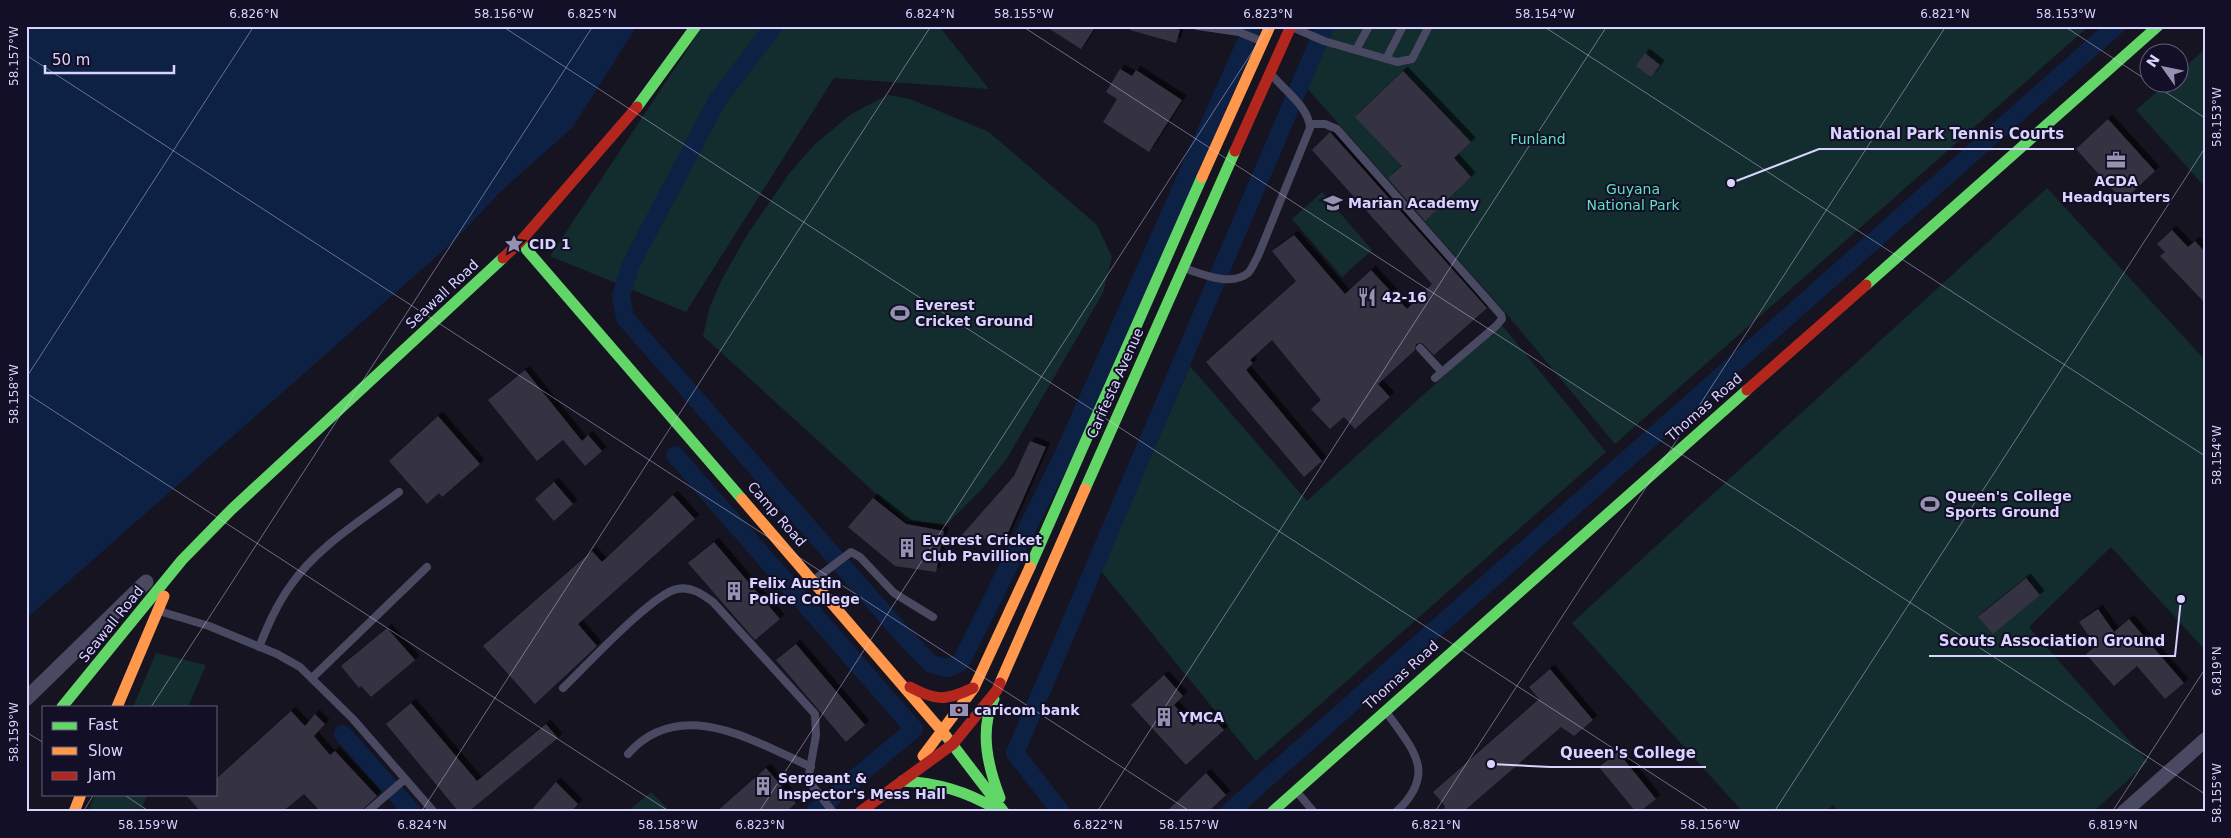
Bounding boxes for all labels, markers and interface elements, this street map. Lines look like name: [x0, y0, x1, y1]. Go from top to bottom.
text: 6.826°N: [229, 7, 279, 21]
text: 58.156°W: [474, 7, 534, 21]
text: 6.825°N: [567, 7, 617, 21]
text: 6.824°N: [905, 7, 955, 21]
text: 58.155°W: [994, 7, 1054, 21]
text: 6.823°N: [1243, 7, 1293, 21]
text: 58.154°W: [1515, 7, 1575, 21]
text: 6.821°N: [1920, 7, 1970, 21]
text: 58.153°W: [2036, 7, 2096, 21]
text: 58.157°W: [7, 26, 21, 86]
scale bar: [45, 42, 174, 74]
north arrow: [2138, 42, 2188, 92]
text: 50 m: [52, 51, 90, 69]
text: N: [2143, 52, 2163, 70]
text: 58.153°W: [2210, 87, 2224, 147]
callout: National Park Tennis Courts: [1819, 119, 2074, 149]
text: National Park Tennis Courts: [1830, 125, 2064, 143]
park label: Funland: [1510, 131, 1566, 147]
office icon: ACDA Headquarters: [2105, 149, 2127, 171]
place label: ACDA Headquarters: [2062, 173, 2170, 205]
park label: Guyana National Park: [1586, 181, 1680, 213]
school or university icon: Marian Academy: [1322, 192, 1344, 214]
place label: Marian Academy: [1348, 195, 1479, 211]
place icon: CID 1: [503, 233, 525, 255]
place label: CID 1: [529, 236, 571, 252]
street label: Seawall Road: [402, 256, 482, 332]
restaurant icon: 42-16: [1356, 286, 1378, 308]
place label: 42-16: [1382, 289, 1427, 305]
place label: Everest Cricket Ground: [915, 297, 1033, 329]
sports icon: Everest Cricket Ground: [889, 302, 911, 324]
street label: Carifesta Avenue: [1083, 325, 1147, 441]
text: 58.158°W: [7, 364, 21, 424]
street label: Thomas Road: [1662, 370, 1745, 445]
text: 58.154°W: [2210, 425, 2224, 485]
street label: Camp Road: [745, 478, 809, 550]
place label: Queen's College Sports Ground: [1945, 488, 2072, 520]
sports icon: Queen's College Sports Ground: [1919, 493, 1941, 515]
place label: Everest Cricket Club Pavillion: [922, 532, 1042, 564]
building icon: Everest Cricket Club Pavillion: [896, 537, 918, 559]
place label: Felix Austin Police College: [749, 575, 860, 607]
building icon: Felix Austin Police College: [723, 580, 745, 602]
street label: Seawall Road: [75, 583, 147, 665]
callout: Scouts Association Ground: [1929, 626, 2175, 656]
text: Scouts Association Ground: [1939, 632, 2165, 650]
street label: Thomas Road: [1360, 637, 1442, 713]
text: 6.819°N: [2210, 646, 2224, 696]
bank icon: caricom bank: [948, 699, 970, 721]
text: 58.159°W: [7, 702, 21, 762]
place label: caricom bank: [974, 702, 1080, 718]
legend: [42, 706, 218, 796]
building icon: YMCA: [1153, 706, 1175, 728]
place label: YMCA: [1178, 709, 1224, 725]
text: Fast: [88, 716, 118, 734]
callout: Queen's College: [1550, 737, 1706, 767]
text: Slow: [88, 742, 123, 760]
text: Queen's College: [1560, 744, 1696, 762]
text: 58.155°W: [2210, 763, 2224, 823]
text: Jam: [87, 766, 116, 784]
place label: Sergeant & Inspector's Mess Hall: [778, 770, 946, 802]
building icon: Sergeant & Inspector's Mess Hall: [752, 775, 774, 797]
text: 58.159°W: [118, 818, 178, 832]
text: 6.824°N: [397, 818, 447, 832]
text: 58.158°W: [638, 818, 698, 832]
text: 6.823°N: [735, 818, 785, 832]
text: 6.822°N: [1073, 818, 1123, 832]
text: 58.157°W: [1159, 818, 1219, 832]
text: 6.821°N: [1411, 818, 1461, 832]
text: 58.156°W: [1680, 818, 1740, 832]
text: 6.819°N: [2088, 818, 2138, 832]

